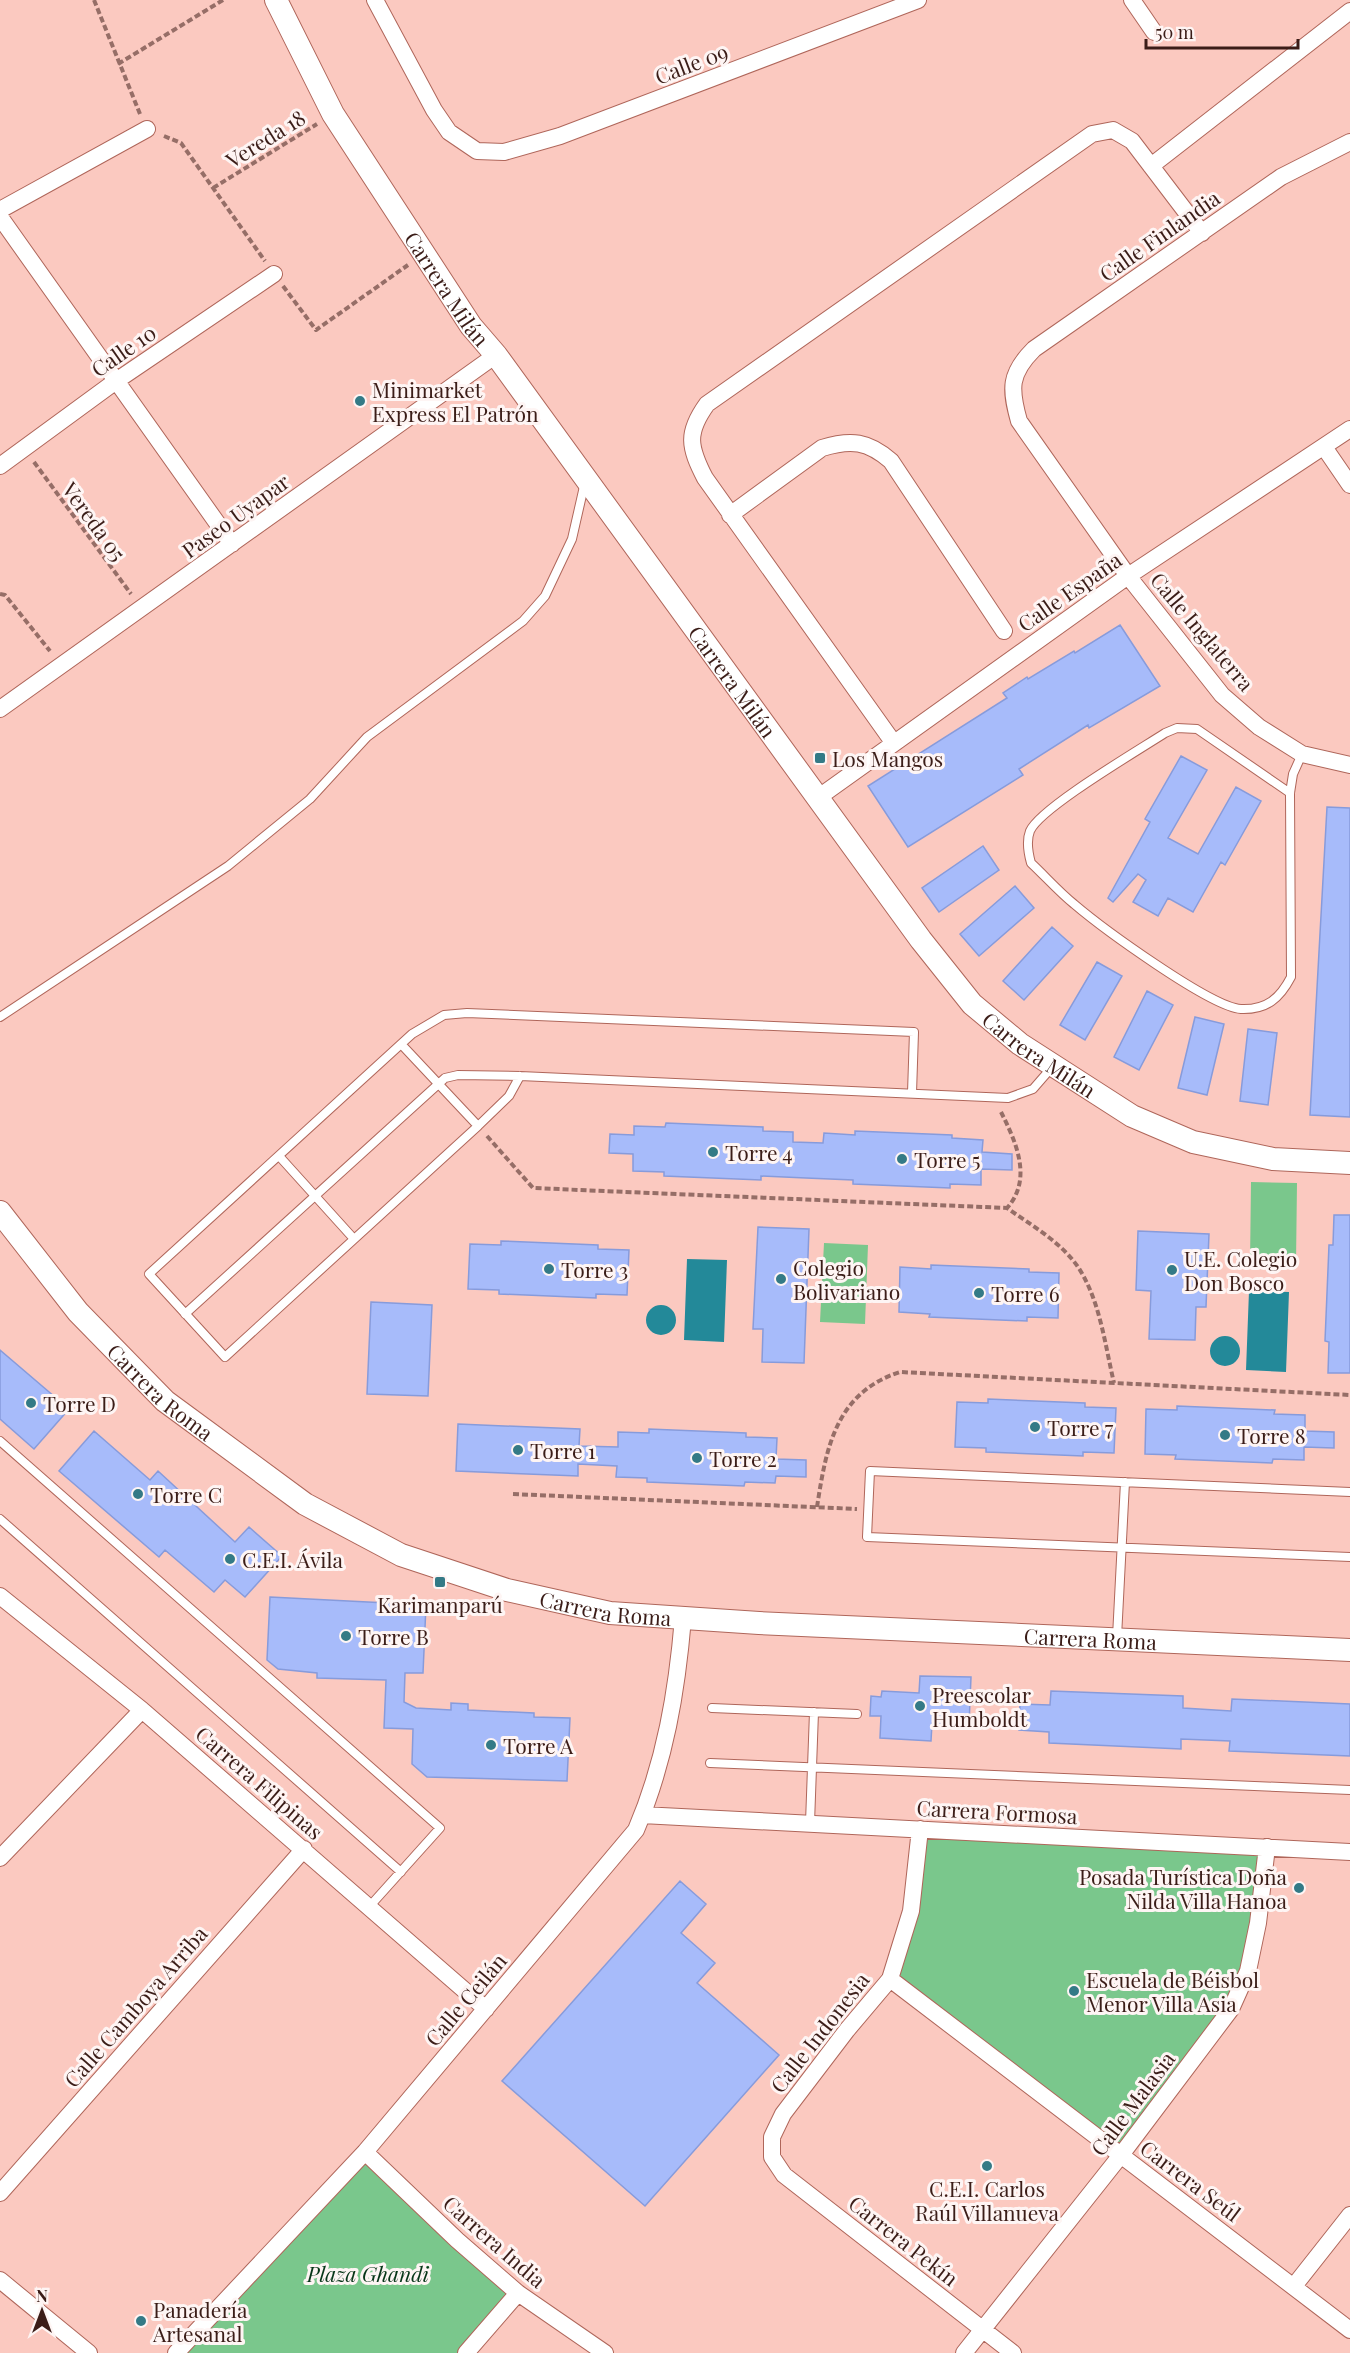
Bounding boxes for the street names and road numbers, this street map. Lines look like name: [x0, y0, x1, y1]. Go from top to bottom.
street label: Calle 09: [651, 36, 731, 90]
street label: Vereda 18: [219, 103, 310, 174]
street label: Calle Finlandia: [1093, 183, 1225, 287]
street label: Carrera Milán: [399, 226, 496, 352]
street label: Calle 10: [85, 318, 161, 382]
street label: Paseo Uyapar: [176, 466, 295, 563]
street label: Vereda 05: [56, 475, 133, 566]
street label: Calle España: [1012, 545, 1127, 637]
street label: Calle Inglaterra: [1145, 566, 1261, 697]
street label: Carrera Milán: [683, 620, 783, 743]
street label: Carrera Milán: [977, 1005, 1102, 1104]
street label: Carrera Roma: [102, 1337, 220, 1446]
street label: Carrera Roma: [537, 1584, 673, 1631]
street label: Carrera Roma: [1023, 1621, 1158, 1655]
street label: Carrera Filipinas: [191, 1719, 329, 1845]
street label: Carrera Formosa: [916, 1793, 1079, 1829]
street label: Calle Camboya Arriba: [57, 1919, 213, 2092]
street label: Calle Ceilán: [418, 1946, 512, 2051]
street label: Calle Indonesia: [763, 1966, 875, 2098]
street label: Calle Malasia: [1084, 2045, 1181, 2161]
street label: Carrera Seúl: [1135, 2133, 1247, 2227]
street label: Carrera Pekín: [844, 2188, 965, 2292]
street label: Carrera India: [438, 2189, 553, 2294]

